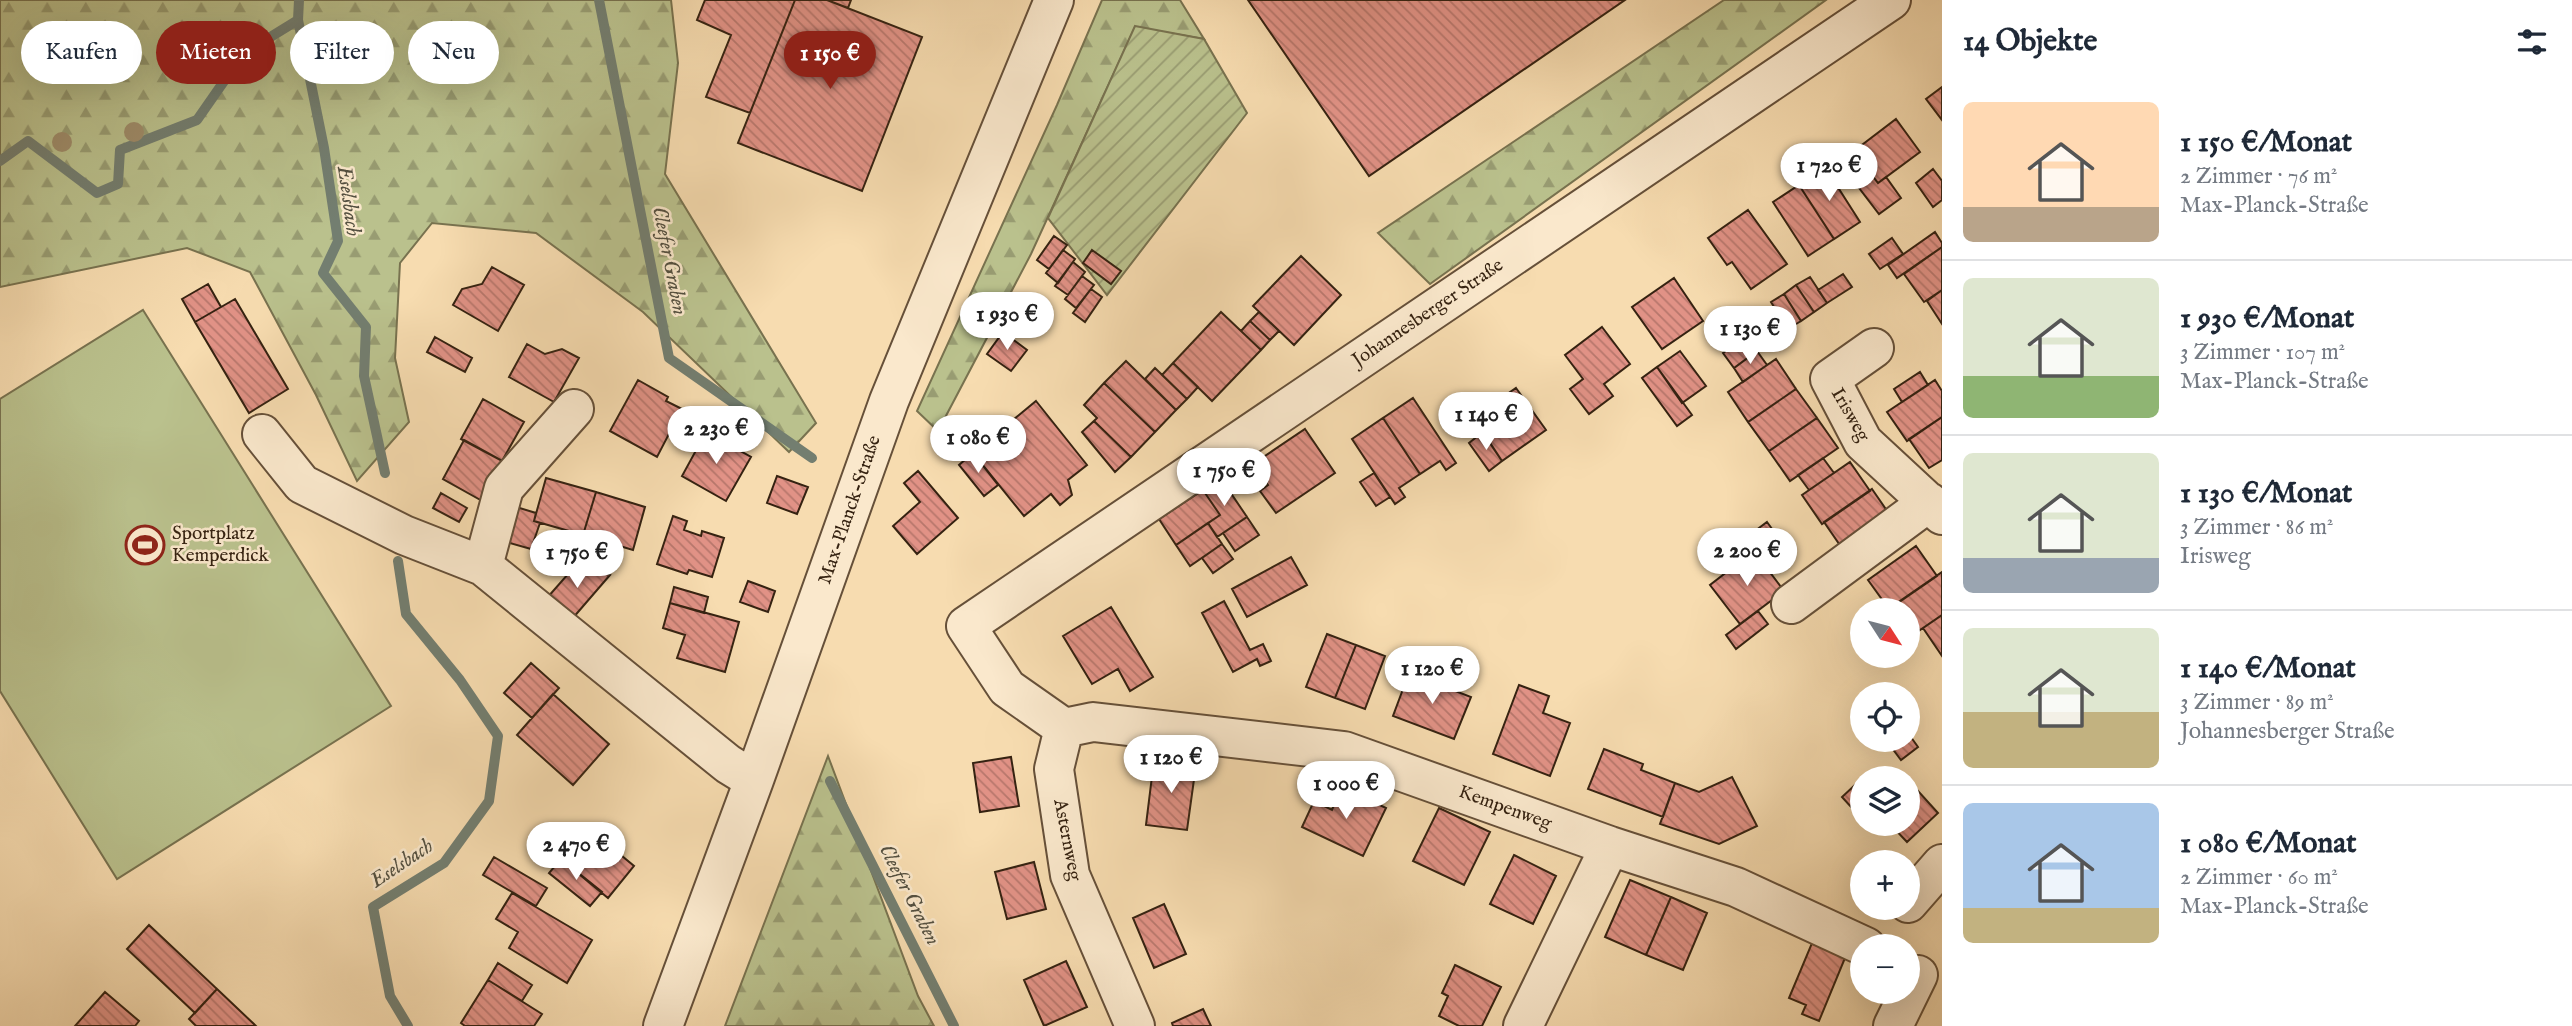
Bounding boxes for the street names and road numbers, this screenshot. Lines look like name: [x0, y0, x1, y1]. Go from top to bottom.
street label: Johannesberger Straße: [1346, 253, 1508, 374]
street label: Irisweg: [1825, 384, 1875, 447]
street label: Max-Planck-Straße: [813, 432, 887, 588]
street label: Kempenweg: [1455, 780, 1556, 836]
street label: Asternweg: [1047, 796, 1087, 884]

